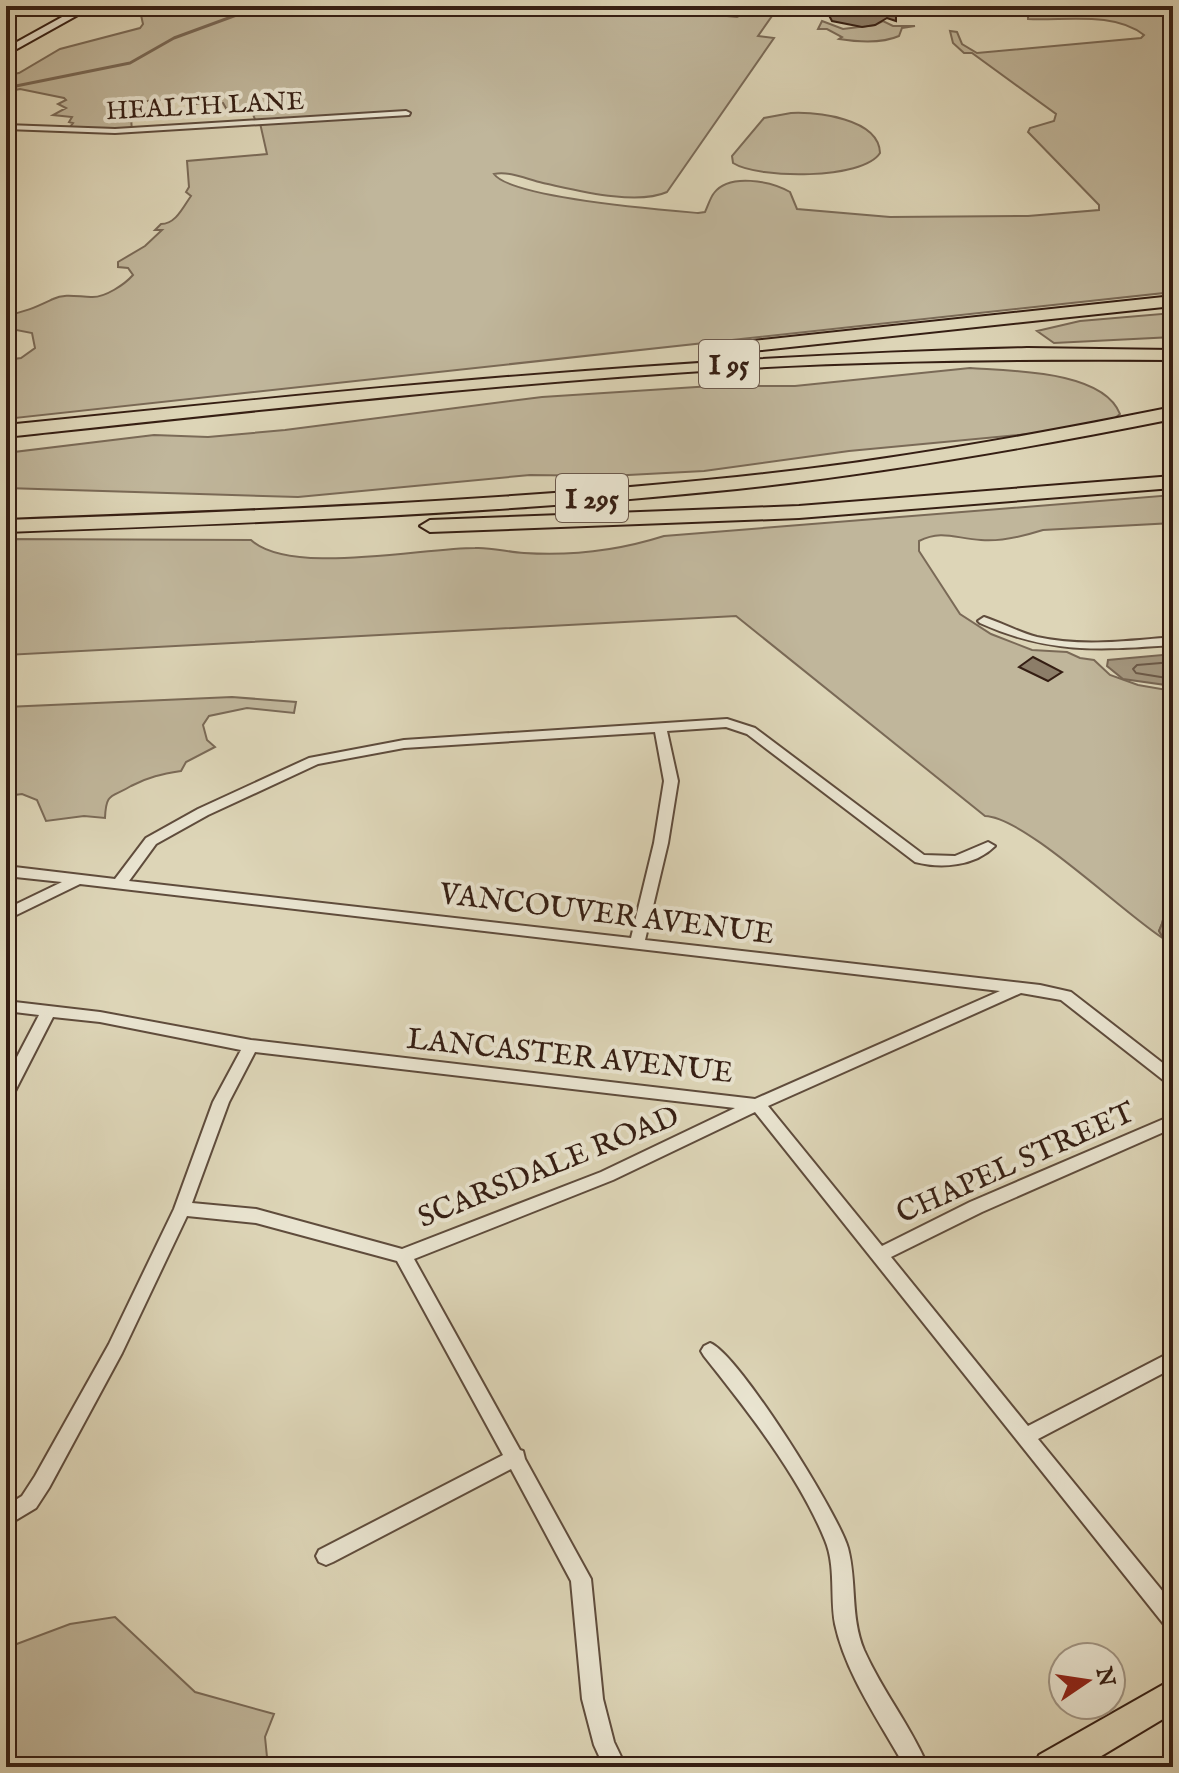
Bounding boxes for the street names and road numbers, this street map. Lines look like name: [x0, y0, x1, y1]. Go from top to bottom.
street label: HEALTH LANE: [105, 85, 305, 128]
road number: I 95: [699, 340, 759, 388]
road number: I 295: [556, 474, 628, 522]
street label: VANCOUVER AVENUE: [436, 875, 776, 954]
street label: LANCASTER AVENUE: [405, 1021, 735, 1093]
street label: CHAPEL STREET: [891, 1094, 1141, 1233]
street label: SCARSDALE ROAD: [413, 1098, 685, 1238]

